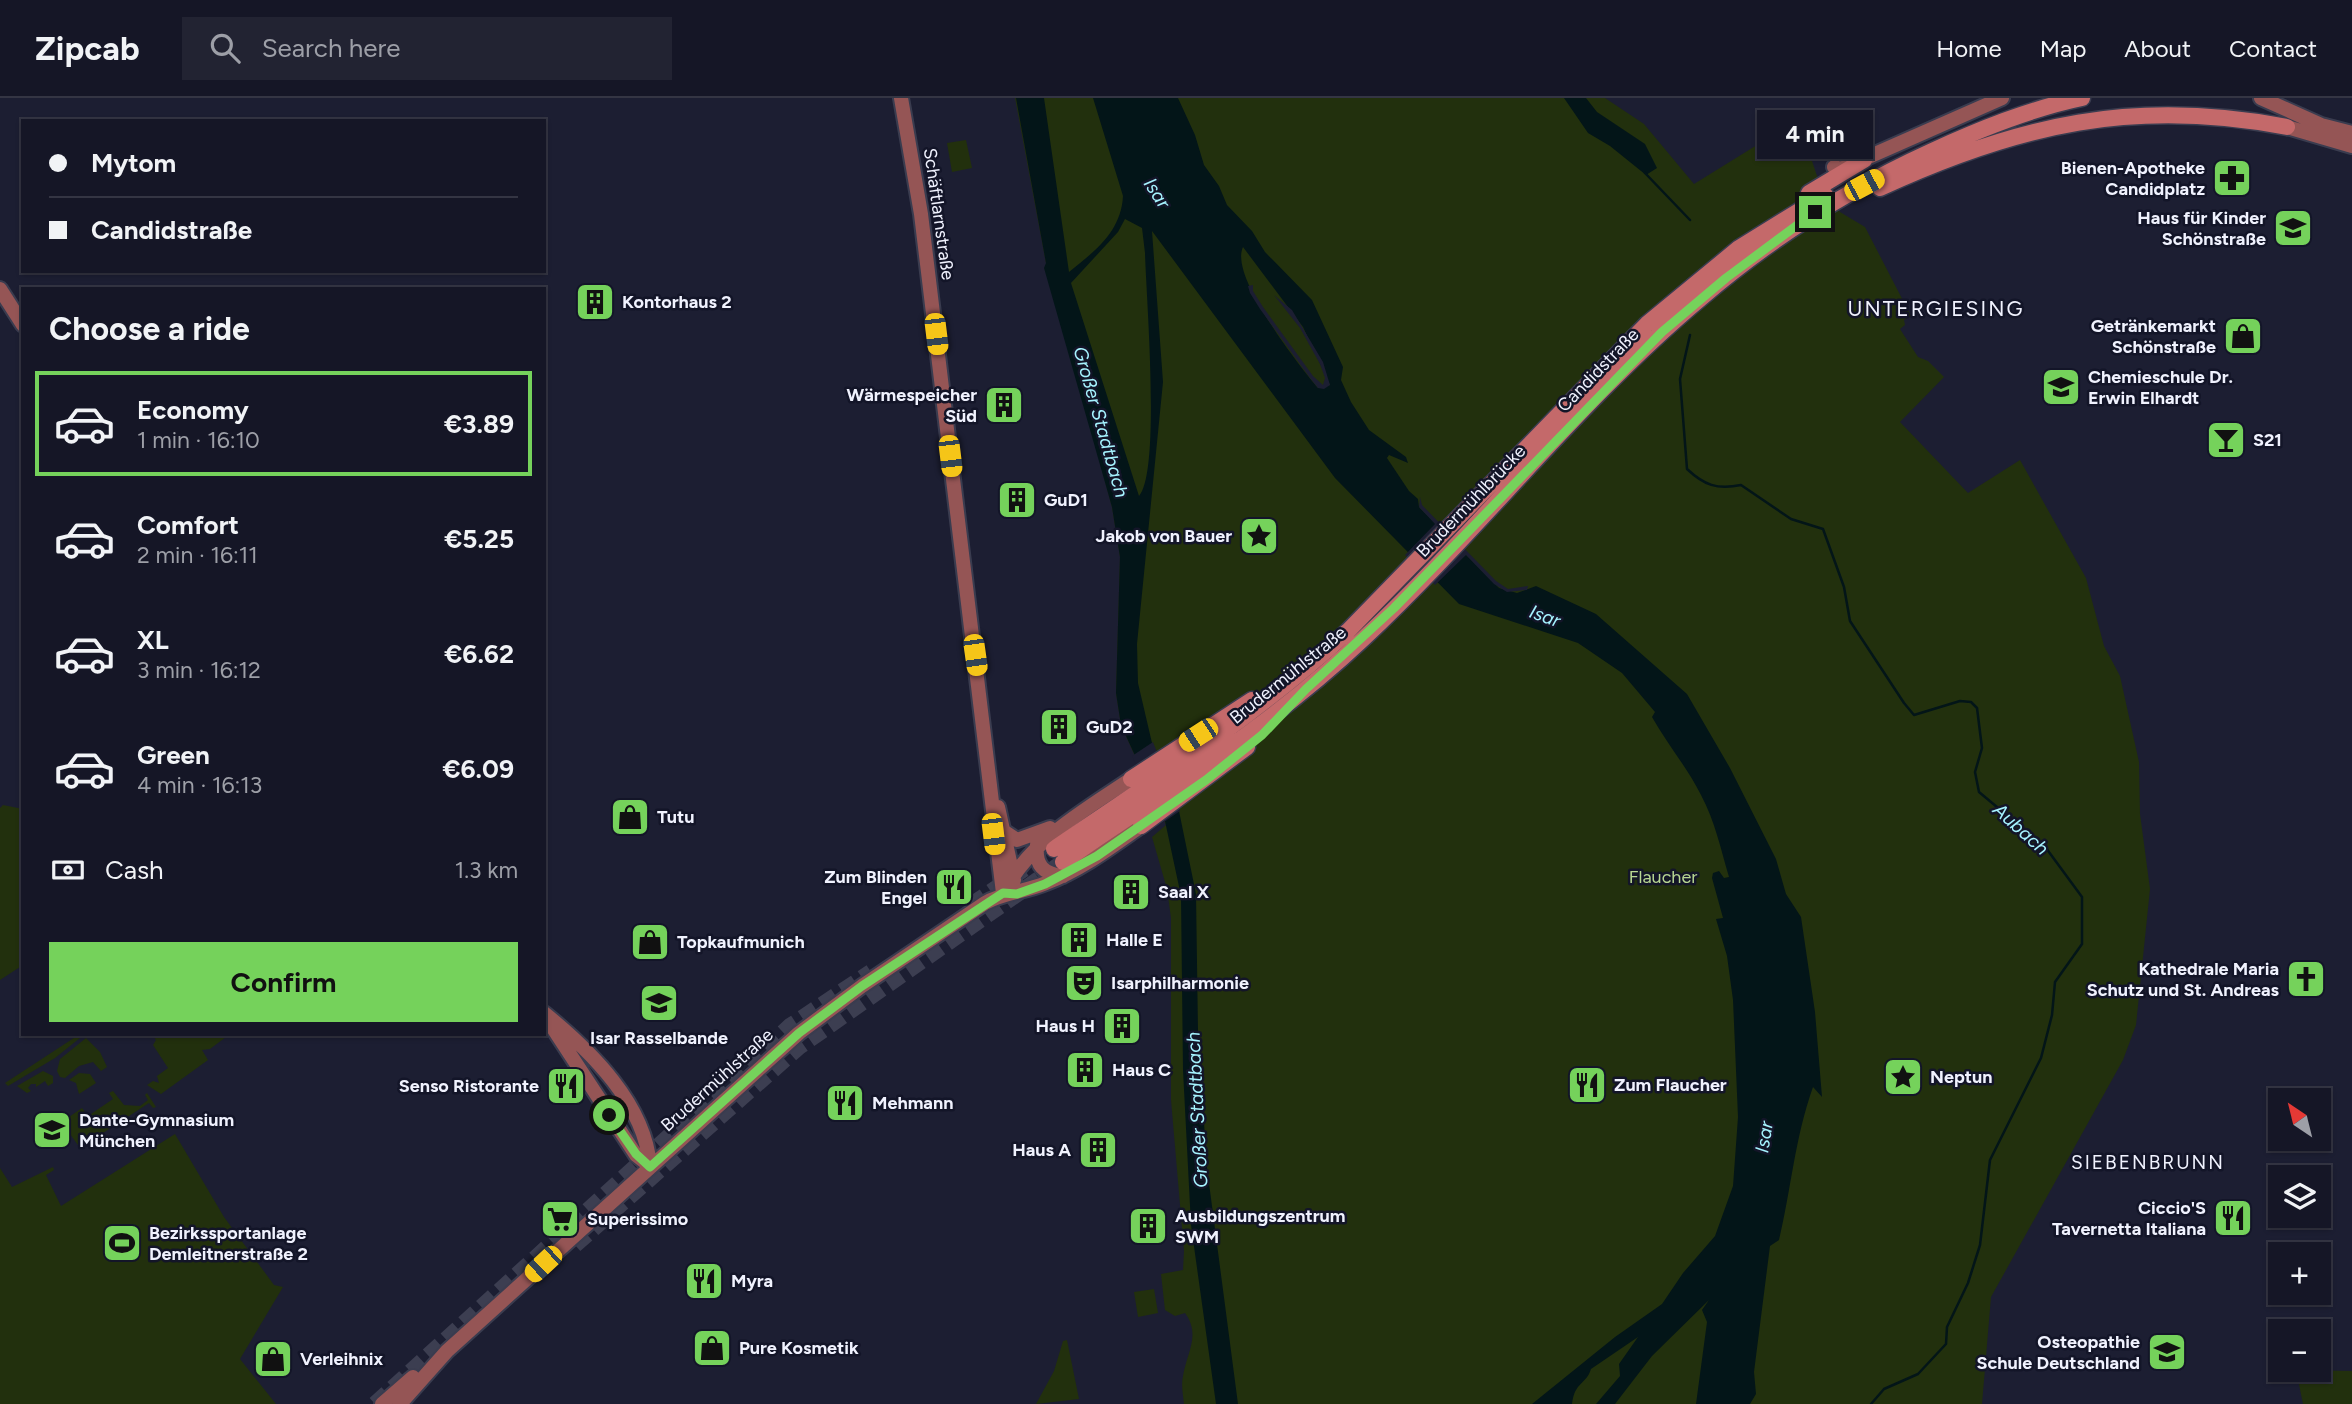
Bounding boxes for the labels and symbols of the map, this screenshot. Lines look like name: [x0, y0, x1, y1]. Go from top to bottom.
callout: 4 min: [1757, 110, 1873, 159]
street label: Schäftlarnstraße: [919, 147, 959, 282]
place label: Bienen-Apotheke Candidplatz: [2061, 157, 2205, 200]
pharmacy icon: Bienen-Apotheke Candidplatz: [2211, 157, 2253, 199]
car: [1841, 166, 1888, 204]
water label: Isar: [1139, 173, 1176, 213]
route end: [1799, 196, 1831, 228]
place label: Haus für Kinder Schönstraße: [2137, 207, 2266, 250]
school or university icon: Haus für Kinder Schönstraße: [2272, 207, 2314, 249]
building icon: Kontorhaus 2: [574, 281, 616, 323]
place label: Kontorhaus 2: [622, 291, 732, 313]
district label: UNTERGIESING: [1848, 296, 2024, 321]
car: [924, 312, 949, 356]
place label: Getränkemarkt Schönstraße: [2091, 315, 2216, 358]
shop icon: Getränkemarkt Schönstraße: [2222, 315, 2264, 357]
street label: Candidstraße: [1553, 323, 1644, 416]
water label: Großer Stadtbach: [1068, 344, 1134, 501]
school or university icon: Chemieschule Dr. Erwin Elhardt: [2040, 366, 2082, 408]
place label: Chemieschule Dr. Erwin Elhardt: [2088, 366, 2233, 409]
place label: Wärmespeicher Süd: [847, 384, 977, 427]
building icon: Wärmespeicher Süd: [983, 384, 1025, 426]
bar icon: S21: [2205, 419, 2247, 461]
place label: S21: [2253, 429, 2282, 451]
car: [938, 434, 963, 478]
street label: Brudermühlbrücke: [1412, 440, 1530, 562]
building icon: GuD1: [996, 479, 1038, 521]
place label: GuD1: [1044, 489, 1088, 511]
place icon: Jakob von Bauer: [1238, 515, 1280, 557]
place label: Jakob von Bauer: [1095, 525, 1232, 547]
water label: Isar: [1526, 600, 1564, 632]
street label: Brudermühlstraße: [1225, 621, 1351, 729]
car: [962, 633, 989, 677]
building icon: GuD2: [1038, 706, 1080, 748]
car: [1175, 715, 1222, 755]
place label: GuD2: [1086, 716, 1133, 738]
shop icon: Tutu: [609, 796, 651, 838]
water label: Aubach: [1988, 797, 2054, 860]
place label: Tutu: [657, 806, 695, 828]
car: [981, 812, 1006, 856]
place label: Zum Blinden Engel: [824, 866, 927, 909]
restaurant icon: Zum Blinden Engel: [933, 866, 975, 908]
park label: Flaucher: [1629, 866, 1697, 888]
building icon: Saal X: [1110, 871, 1152, 913]
place label: Saal X: [1158, 881, 1210, 903]
building icon: Halle E: [1058, 919, 1100, 961]
shop icon: Topkaufmunich: [629, 921, 671, 963]
place label: Halle E: [1106, 929, 1163, 951]
place label: Topkaufmunich: [677, 931, 805, 953]
place label: Kathedrale Maria Schutz und St. Andreas: [2087, 958, 2280, 1001]
church icon: Kathedrale Maria Schutz und St. Andreas: [2285, 958, 2327, 1000]
theatre icon: Isarphilharmonie: [1063, 962, 1105, 1004]
place label: Isarphilharmonie: [1111, 972, 1249, 994]
school or university icon: Isar Rasselbande: [638, 982, 680, 1024]
building icon: Haus H: [1101, 1005, 1143, 1047]
place label: Haus H: [1036, 1015, 1095, 1037]
street label: Brudermühlstraße: [656, 1024, 778, 1136]
place label: Isar Rasselbande: [590, 1027, 728, 1049]
water label: Großer Stadtbach: [1181, 1031, 1213, 1189]
building icon: Haus C: [1064, 1049, 1106, 1091]
place icon: Neptun: [1882, 1056, 1924, 1098]
place label: Haus C: [1112, 1059, 1171, 1081]
restaurant icon: Zum Flaucher: [1566, 1064, 1608, 1106]
restaurant icon: Senso Ristorante: [545, 1065, 587, 1107]
place label: Neptun: [1930, 1066, 1992, 1088]
place label: Zum Flaucher: [1614, 1074, 1727, 1096]
place label: Senso Ristorante: [399, 1075, 539, 1097]
restaurant icon: Mehmann: [824, 1082, 866, 1124]
north arrow: [2268, 1088, 2331, 1152]
place label: Mehmann: [872, 1092, 953, 1114]
route start: [593, 1099, 625, 1131]
school or university icon: Dante-Gymnasium München: [31, 1109, 73, 1151]
place label: Dante-Gymnasium München: [79, 1109, 234, 1152]
water label: Isar: [1750, 1119, 1778, 1154]
building icon: Haus A: [1077, 1129, 1119, 1171]
place label: Haus A: [1012, 1139, 1071, 1161]
district label: SIEBENBRUNN: [2071, 1151, 2225, 1174]
place label: Ciccio'S Tavernetta Italiana: [2052, 1197, 2206, 1240]
restaurant icon: Ciccio'S Tavernetta Italiana: [2212, 1197, 2254, 1239]
supermarket icon: Superissimo: [539, 1198, 581, 1240]
building icon: Ausbildungszentrum SWM: [1127, 1205, 1169, 1247]
place label: Ausbildungszentrum SWM: [1175, 1205, 1345, 1248]
place label: Superissimo: [587, 1208, 688, 1230]
sports icon: Bezirkssportanlage Demleitnerstraße 2: [101, 1222, 143, 1264]
place label: Bezirkssportanlage Demleitnerstraße 2: [149, 1222, 308, 1265]
car: [521, 1242, 566, 1286]
restaurant icon: Myra: [683, 1260, 725, 1302]
place label: Myra: [731, 1270, 773, 1292]
shop icon: Pure Kosmetik: [691, 1327, 733, 1369]
place label: Osteopathie Schule Deutschland: [1977, 1331, 2140, 1374]
school or university icon: Osteopathie Schule Deutschland: [2146, 1331, 2188, 1373]
place label: Pure Kosmetik: [739, 1337, 859, 1359]
shop icon: Verleihnix: [252, 1338, 294, 1380]
place label: Verleihnix: [300, 1348, 383, 1370]

